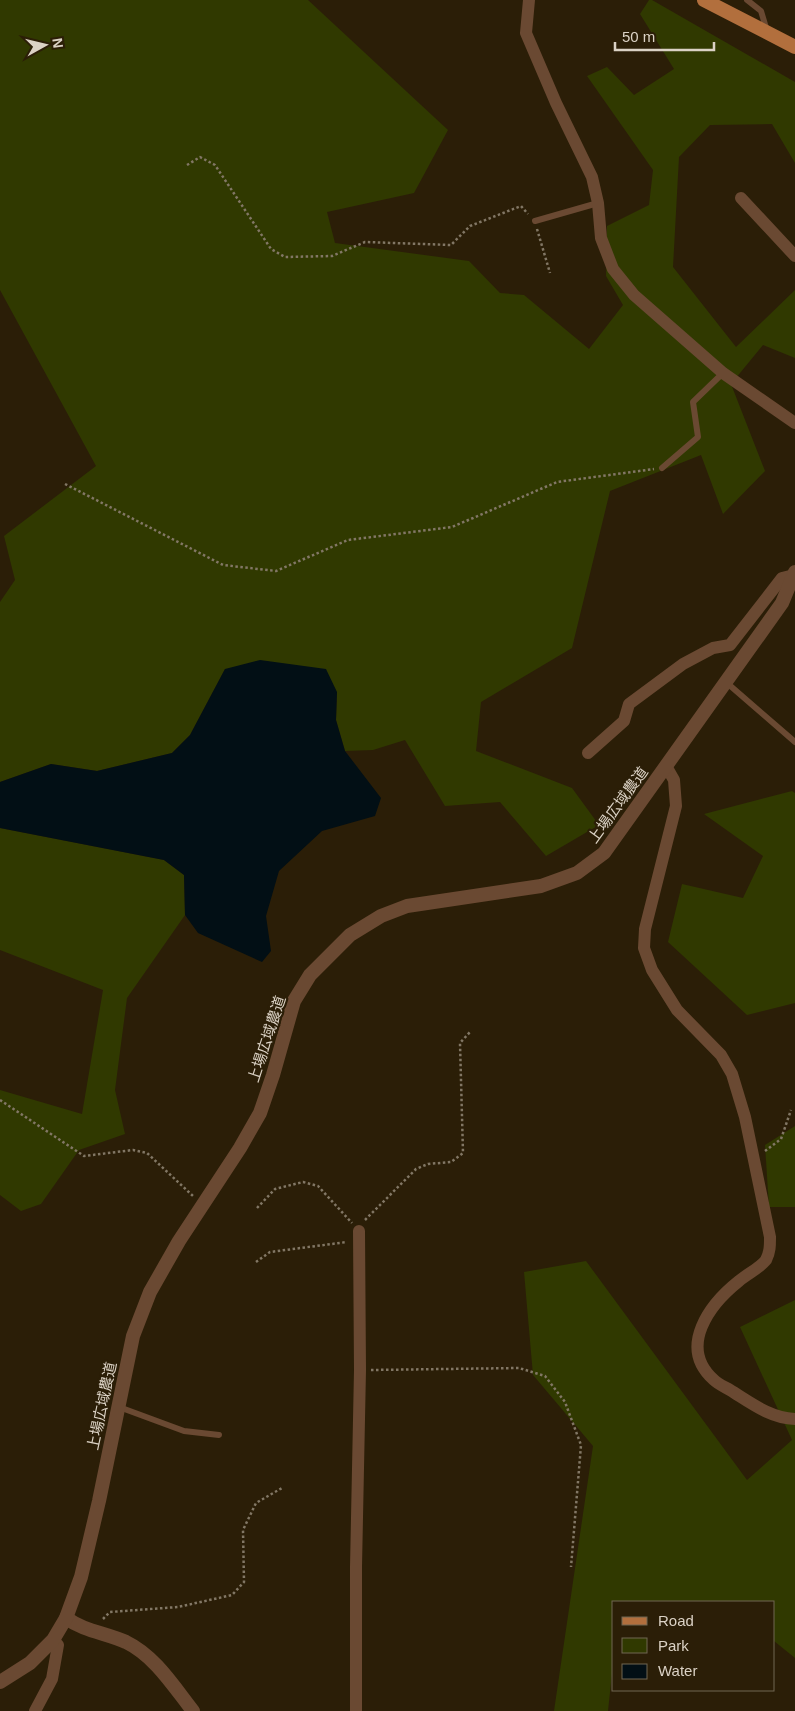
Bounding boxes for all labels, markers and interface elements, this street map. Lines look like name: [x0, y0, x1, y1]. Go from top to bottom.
north arrow: [20, 20, 70, 70]
scale bar: [615, 20, 714, 52]
text: 50 m: [622, 28, 655, 45]
text: N: [49, 37, 67, 49]
street label: 上場広域農道: [584, 763, 651, 846]
street label: 上場広域農道: [245, 993, 289, 1084]
street label: 上場広域農道: [84, 1360, 119, 1452]
legend: [612, 1601, 775, 1691]
text: Road: [658, 1612, 694, 1629]
text: Park: [658, 1637, 689, 1654]
text: Water: [658, 1662, 697, 1679]

